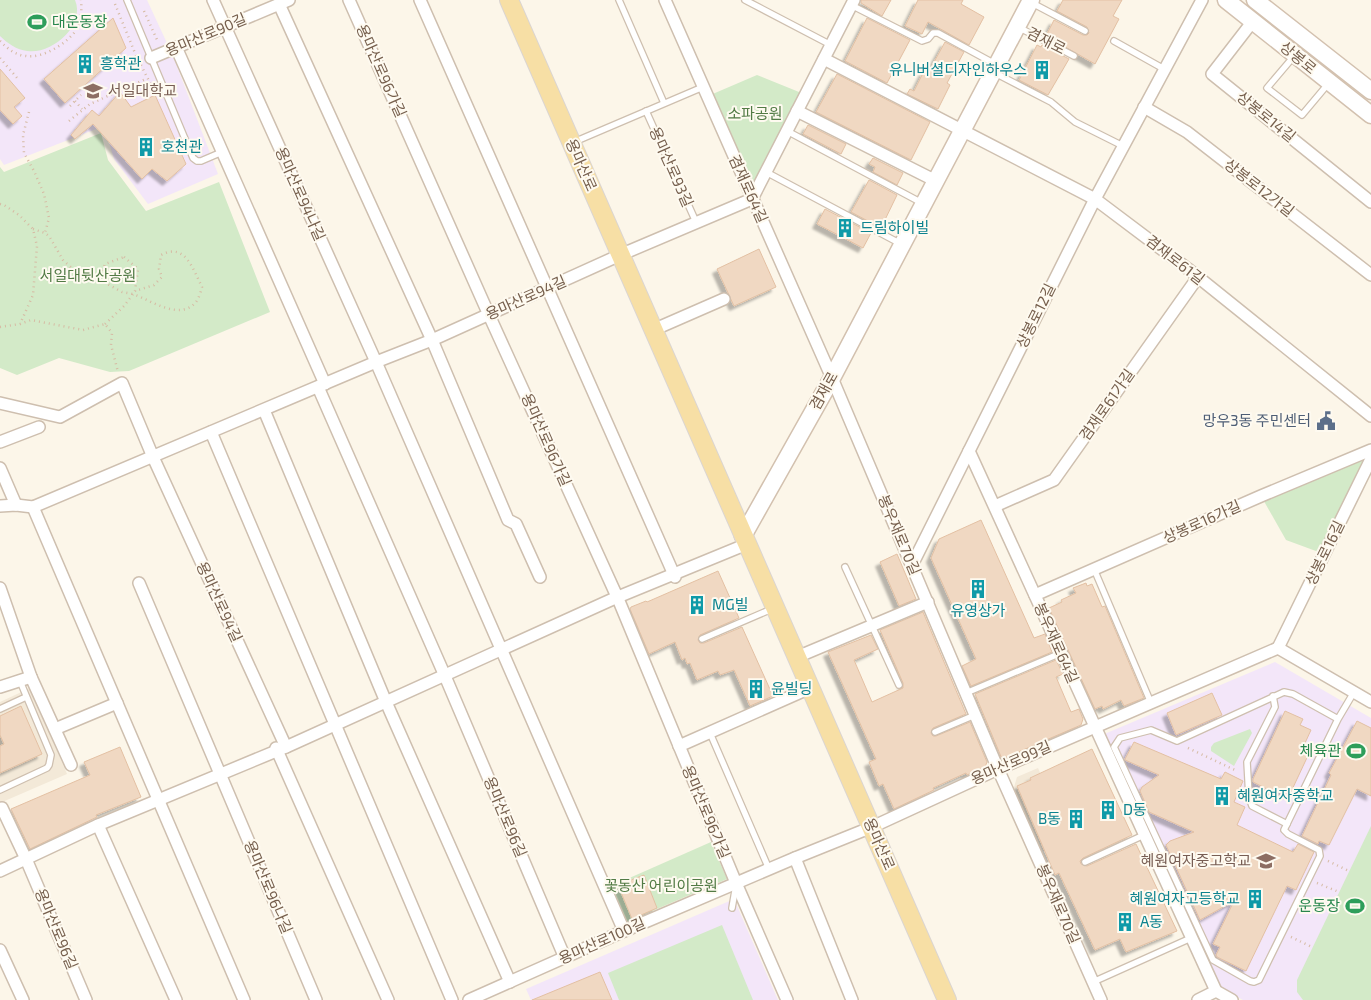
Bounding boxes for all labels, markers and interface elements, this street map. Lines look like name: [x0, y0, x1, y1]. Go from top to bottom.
street label: 용마산로90길: [162, 9, 249, 59]
sports icon: 대운동장: [26, 11, 48, 33]
place label: 대운동장: [52, 12, 107, 30]
street label: 용마산로96가길: [353, 21, 410, 120]
street label: 겸재로: [1024, 23, 1069, 58]
street label: 상봉로: [1277, 37, 1320, 77]
building icon: 흥학관: [74, 53, 96, 75]
place label: 흥학관: [100, 54, 142, 72]
building icon: 유니버셜디자인하우스: [1031, 59, 1053, 81]
place label: 유니버셜디자인하우스: [889, 60, 1027, 78]
school or university icon: 서일대학교: [82, 80, 104, 102]
place label: 서일대학교: [108, 81, 177, 99]
street label: 상봉로14길: [1234, 87, 1300, 145]
park label: 소파공원: [727, 104, 783, 122]
street label: 용마산로93길: [646, 124, 698, 210]
building icon: 호천관: [135, 136, 157, 158]
street label: 용마산로: [562, 136, 601, 193]
place label: 호천관: [161, 137, 203, 155]
street label: 용마산로94나길: [272, 144, 330, 243]
street label: 겸재로64길: [726, 152, 772, 226]
street label: 상봉로12가길: [1221, 154, 1298, 220]
building icon: 드림하이빌: [834, 217, 856, 239]
place label: 드림하이빌: [860, 218, 929, 236]
street label: 겸재로61길: [1143, 231, 1209, 288]
park label: 서일대뒷산공원: [40, 266, 136, 284]
street label: 용마산로94길: [482, 271, 569, 323]
street label: 상봉로12길: [1012, 280, 1058, 351]
street label: 겸재로61가길: [1075, 365, 1138, 444]
street label: 겸재로: [805, 368, 841, 413]
street label: 용마산로96가길: [518, 390, 575, 489]
public building icon: 망우3동 주민센터: [1315, 410, 1337, 432]
place label: 망우3동 주민센터: [1203, 411, 1311, 429]
street label: 봉우재로70길: [875, 492, 925, 578]
street label: 상봉로16가길: [1160, 496, 1243, 546]
street label: 상봉로16길: [1301, 517, 1347, 588]
street label: 용마산로94길: [193, 558, 246, 645]
building icon: 유영상가: [967, 578, 989, 600]
building icon: MG빌: [686, 594, 708, 616]
place label: MG빌: [712, 595, 748, 613]
street label: 봉우재로64길: [1031, 599, 1083, 686]
place label: 유영상가: [950, 601, 1006, 619]
building icon: 윤빌딩: [745, 678, 767, 700]
place label: 윤빌딩: [771, 679, 812, 697]
street label: 용마산로99길: [968, 736, 1054, 788]
sports icon: 체육관: [1345, 740, 1367, 762]
place label: 체육관: [1300, 741, 1341, 759]
street label: 용마산로96가길: [679, 762, 735, 861]
street label: 용마산로96길: [481, 773, 531, 860]
building icon: 혜원여자중학교: [1211, 785, 1233, 807]
place label: 혜원여자중학교: [1237, 786, 1334, 804]
building icon: D동: [1097, 799, 1119, 821]
place label: D동: [1123, 800, 1147, 818]
building icon: B동: [1065, 808, 1087, 830]
place label: B동: [1038, 809, 1061, 827]
street label: 용마산로: [860, 815, 899, 872]
street label: 용마산로96나길: [241, 837, 297, 936]
school or university icon: 혜원여자중고학교: [1255, 850, 1277, 872]
place label: 혜원여자중고학교: [1141, 851, 1251, 869]
street label: 봉우재로70길: [1033, 861, 1085, 946]
park label: 꽃동산 어린이공원: [604, 876, 718, 894]
street label: 용마산로96길: [32, 885, 82, 972]
building icon: 혜원여자고등학교: [1244, 888, 1266, 910]
place label: 혜원여자고등학교: [1130, 889, 1240, 907]
sports icon: 운동장: [1344, 895, 1366, 917]
place label: 운동장: [1299, 896, 1340, 914]
building icon: A동: [1114, 911, 1136, 933]
place label: A동: [1140, 912, 1163, 930]
street label: 용마산로100길: [555, 913, 648, 967]

